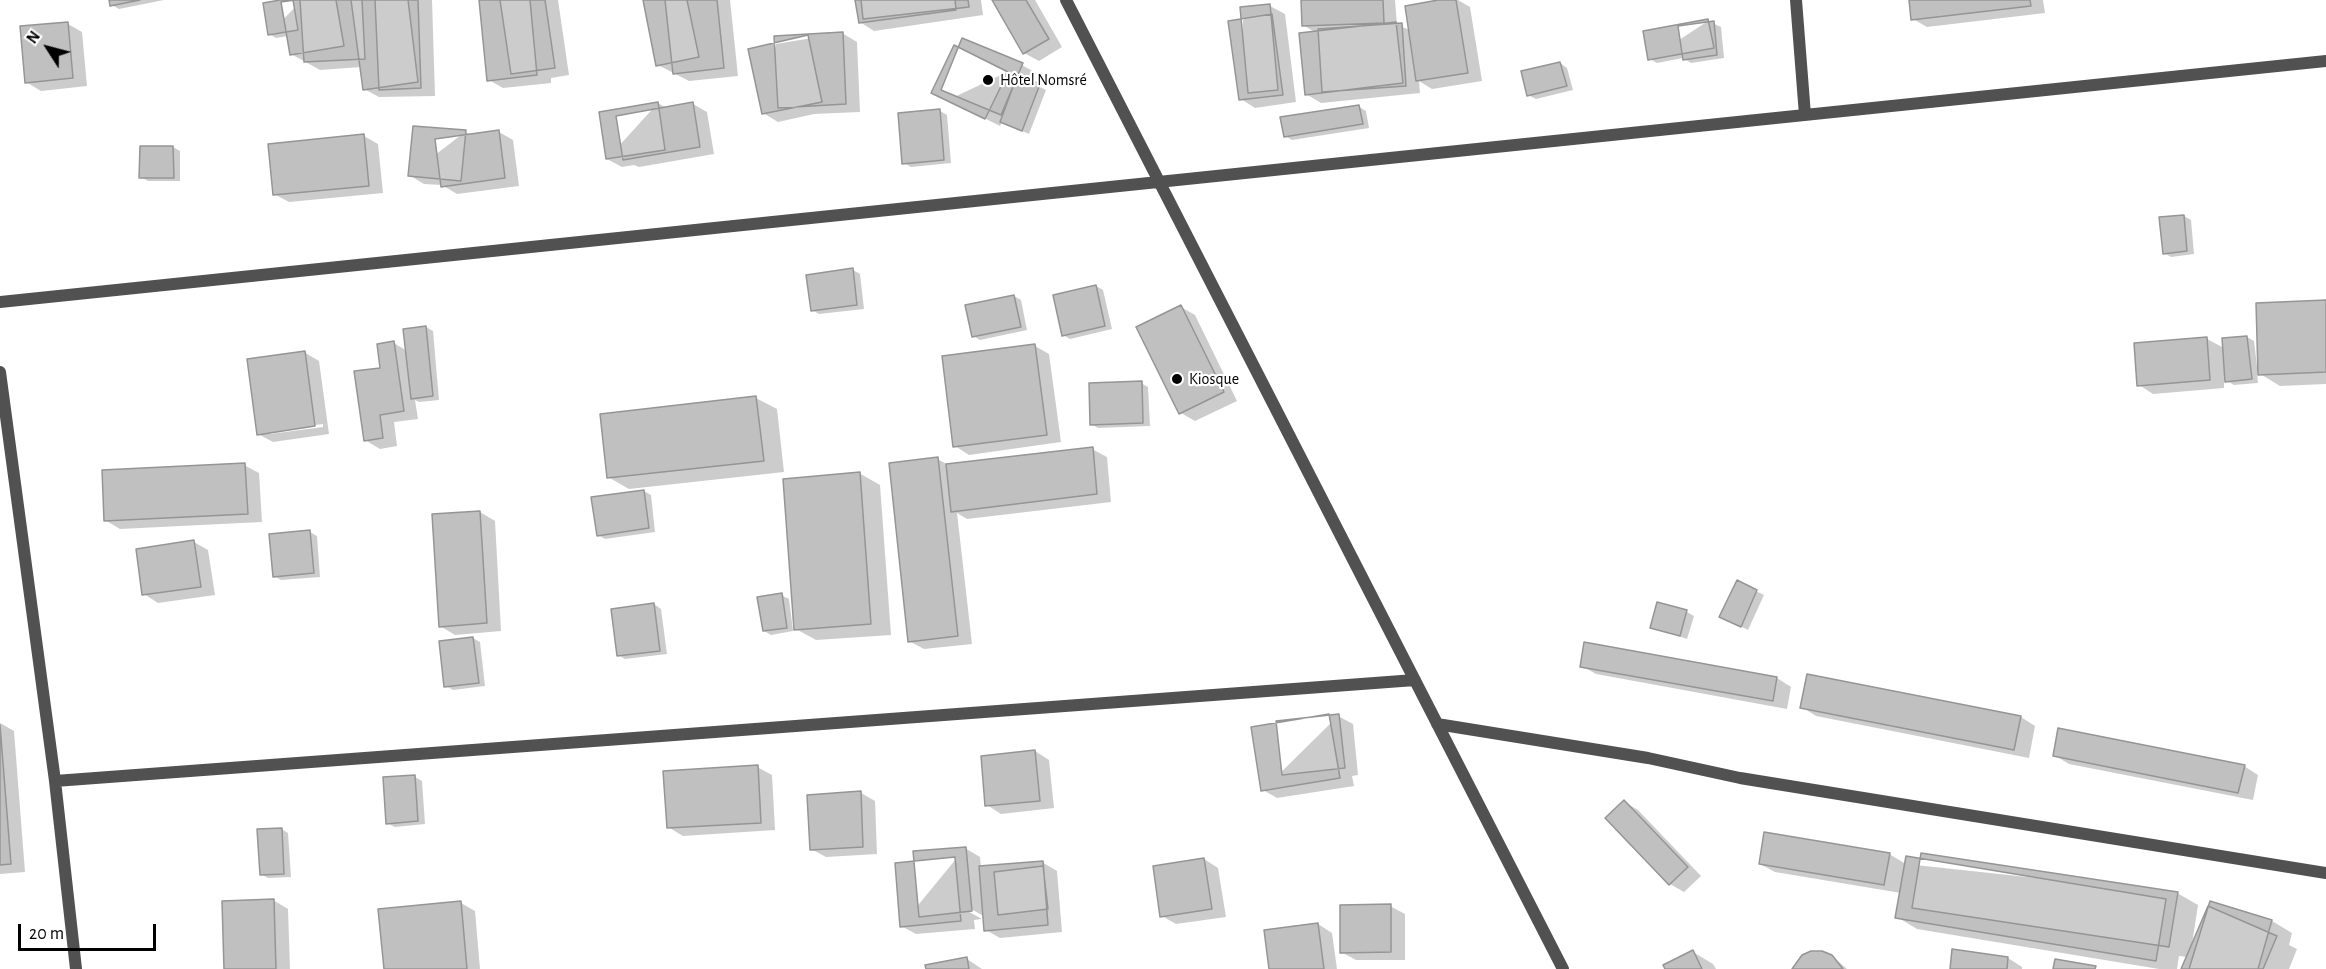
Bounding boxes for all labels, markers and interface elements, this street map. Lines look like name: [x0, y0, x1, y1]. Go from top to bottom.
north arrow: [18, 18, 78, 78]
text: N: [24, 28, 43, 47]
place label: Hôtel Nomsré: [1000, 70, 1087, 90]
marker: Hôtel Nomsré: [981, 73, 995, 87]
place label: Kiosque: [1189, 369, 1239, 389]
marker: Kiosque: [1170, 372, 1184, 386]
scale bar: [21, 912, 159, 950]
text: 20 m: [29, 925, 64, 943]

